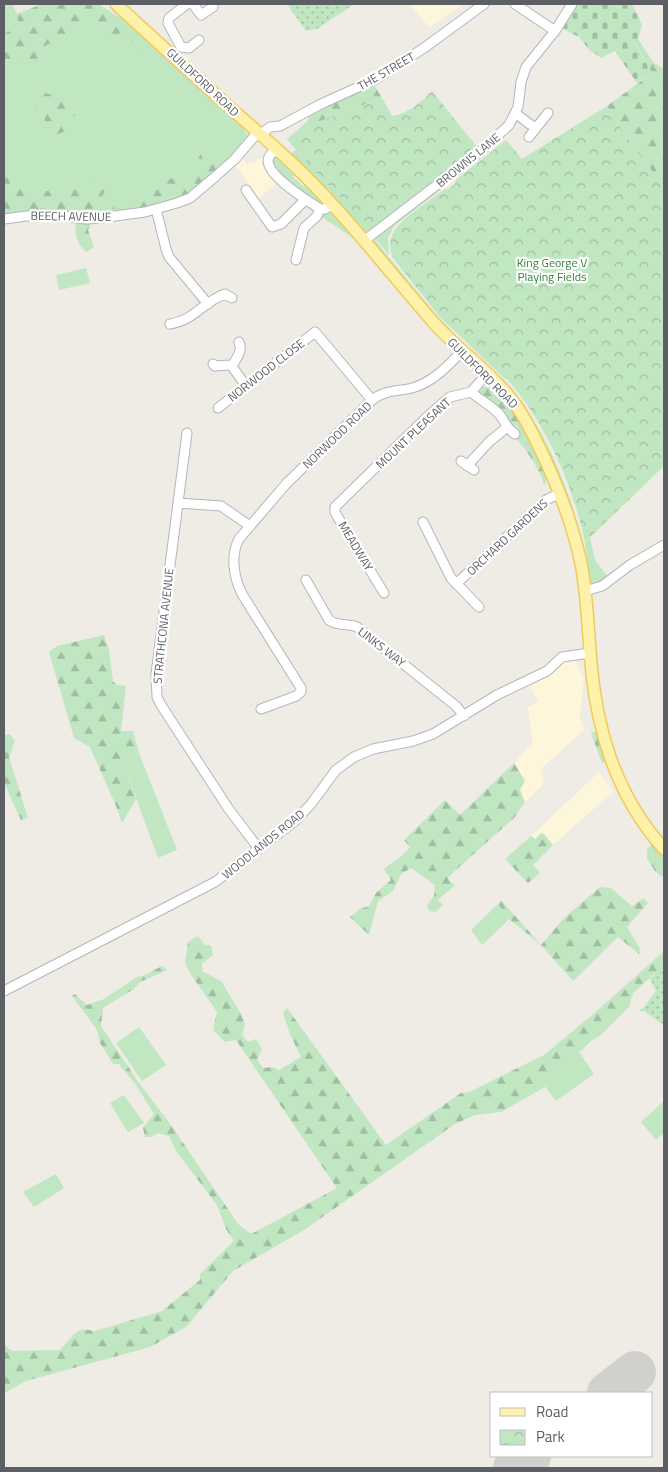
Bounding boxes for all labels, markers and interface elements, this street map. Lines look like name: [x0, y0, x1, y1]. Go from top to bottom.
street label: GUILDFORD ROAD: [162, 43, 244, 121]
street label: THE STREET: [354, 47, 419, 95]
street label: BROWNS LANE: [432, 128, 505, 192]
street label: BEECH AVENUE: [30, 206, 112, 226]
park label: King George V Playing Fields: [517, 253, 587, 286]
street label: GUILDFORD ROAD: [443, 333, 523, 413]
street label: NORWOOD CLOSE: [223, 334, 309, 406]
street label: MOUNT PLEASANT: [371, 392, 456, 473]
street label: NORWOOD ROAD: [298, 397, 376, 473]
street label: ORCHARD GARDENS: [462, 494, 552, 580]
street label: MEADWAY: [334, 518, 379, 575]
street label: STRATHCONA AVENUE: [147, 567, 179, 685]
street label: LINKS WAY: [354, 622, 410, 672]
street label: WOODLANDS ROAD: [217, 804, 309, 884]
legend: [490, 1392, 653, 1457]
text: Road: [536, 1400, 568, 1423]
text: Park: [536, 1425, 565, 1448]

